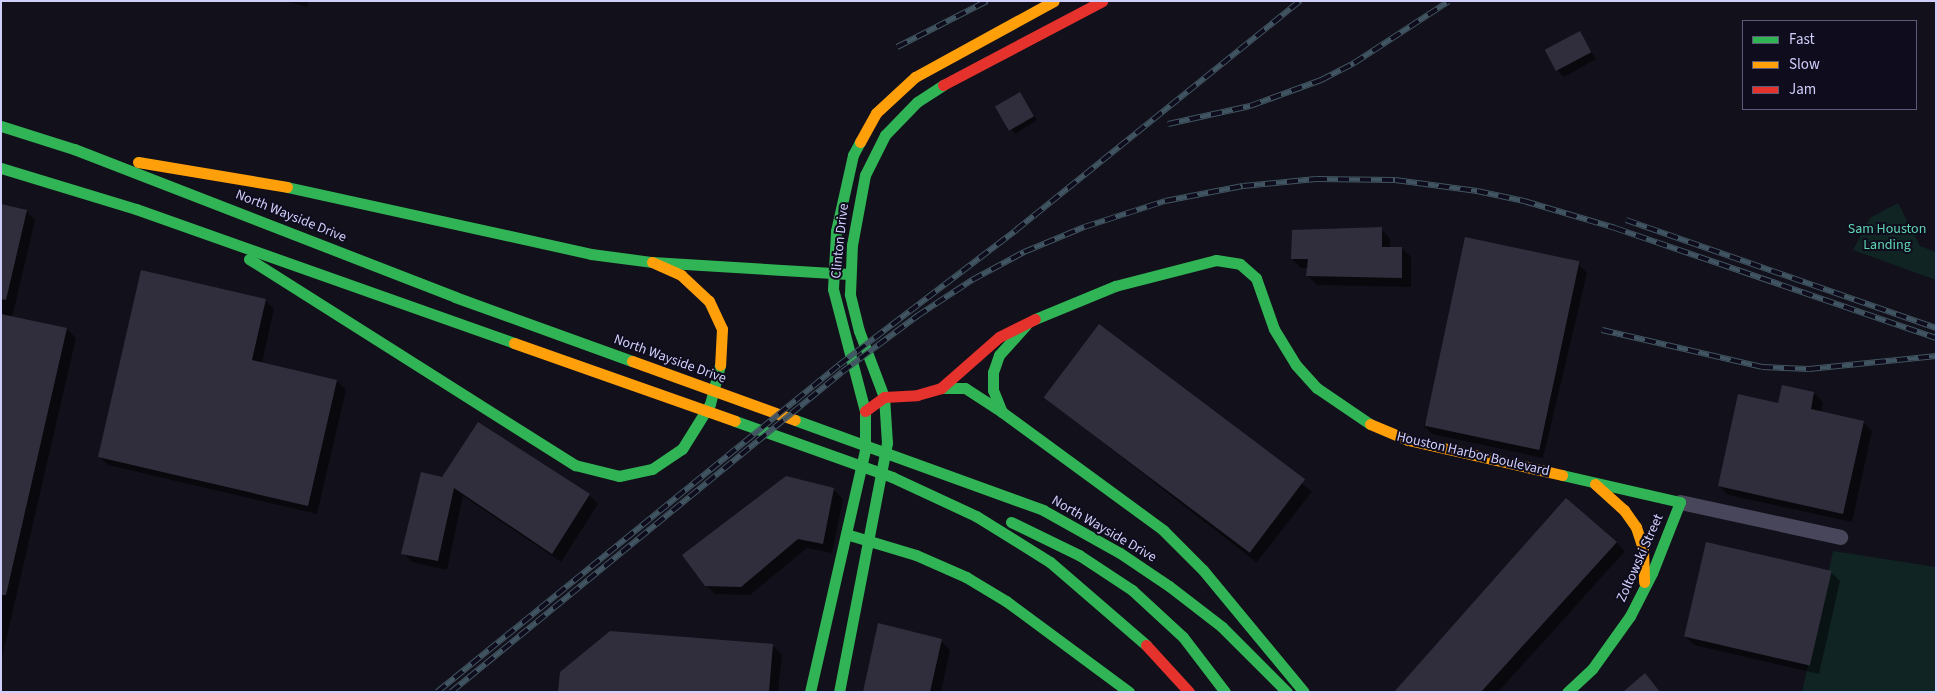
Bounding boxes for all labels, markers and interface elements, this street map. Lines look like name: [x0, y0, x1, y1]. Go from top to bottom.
legend: [1742, 20, 1917, 110]
text: Fast: [1789, 29, 1815, 50]
text: Slow: [1789, 54, 1820, 75]
text: Jam: [1789, 79, 1816, 100]
street label: North Wayside Drive: [233, 186, 349, 246]
street label: Clinton Drive: [828, 203, 852, 279]
park label: Sam Houston Landing: [1848, 221, 1926, 253]
street label: North Wayside Drive: [612, 331, 728, 387]
street label: Houston Harbor Boulevard: [1395, 428, 1551, 480]
street label: North Wayside Drive: [1049, 492, 1159, 566]
street label: Zoltowski Street: [1613, 511, 1667, 605]

